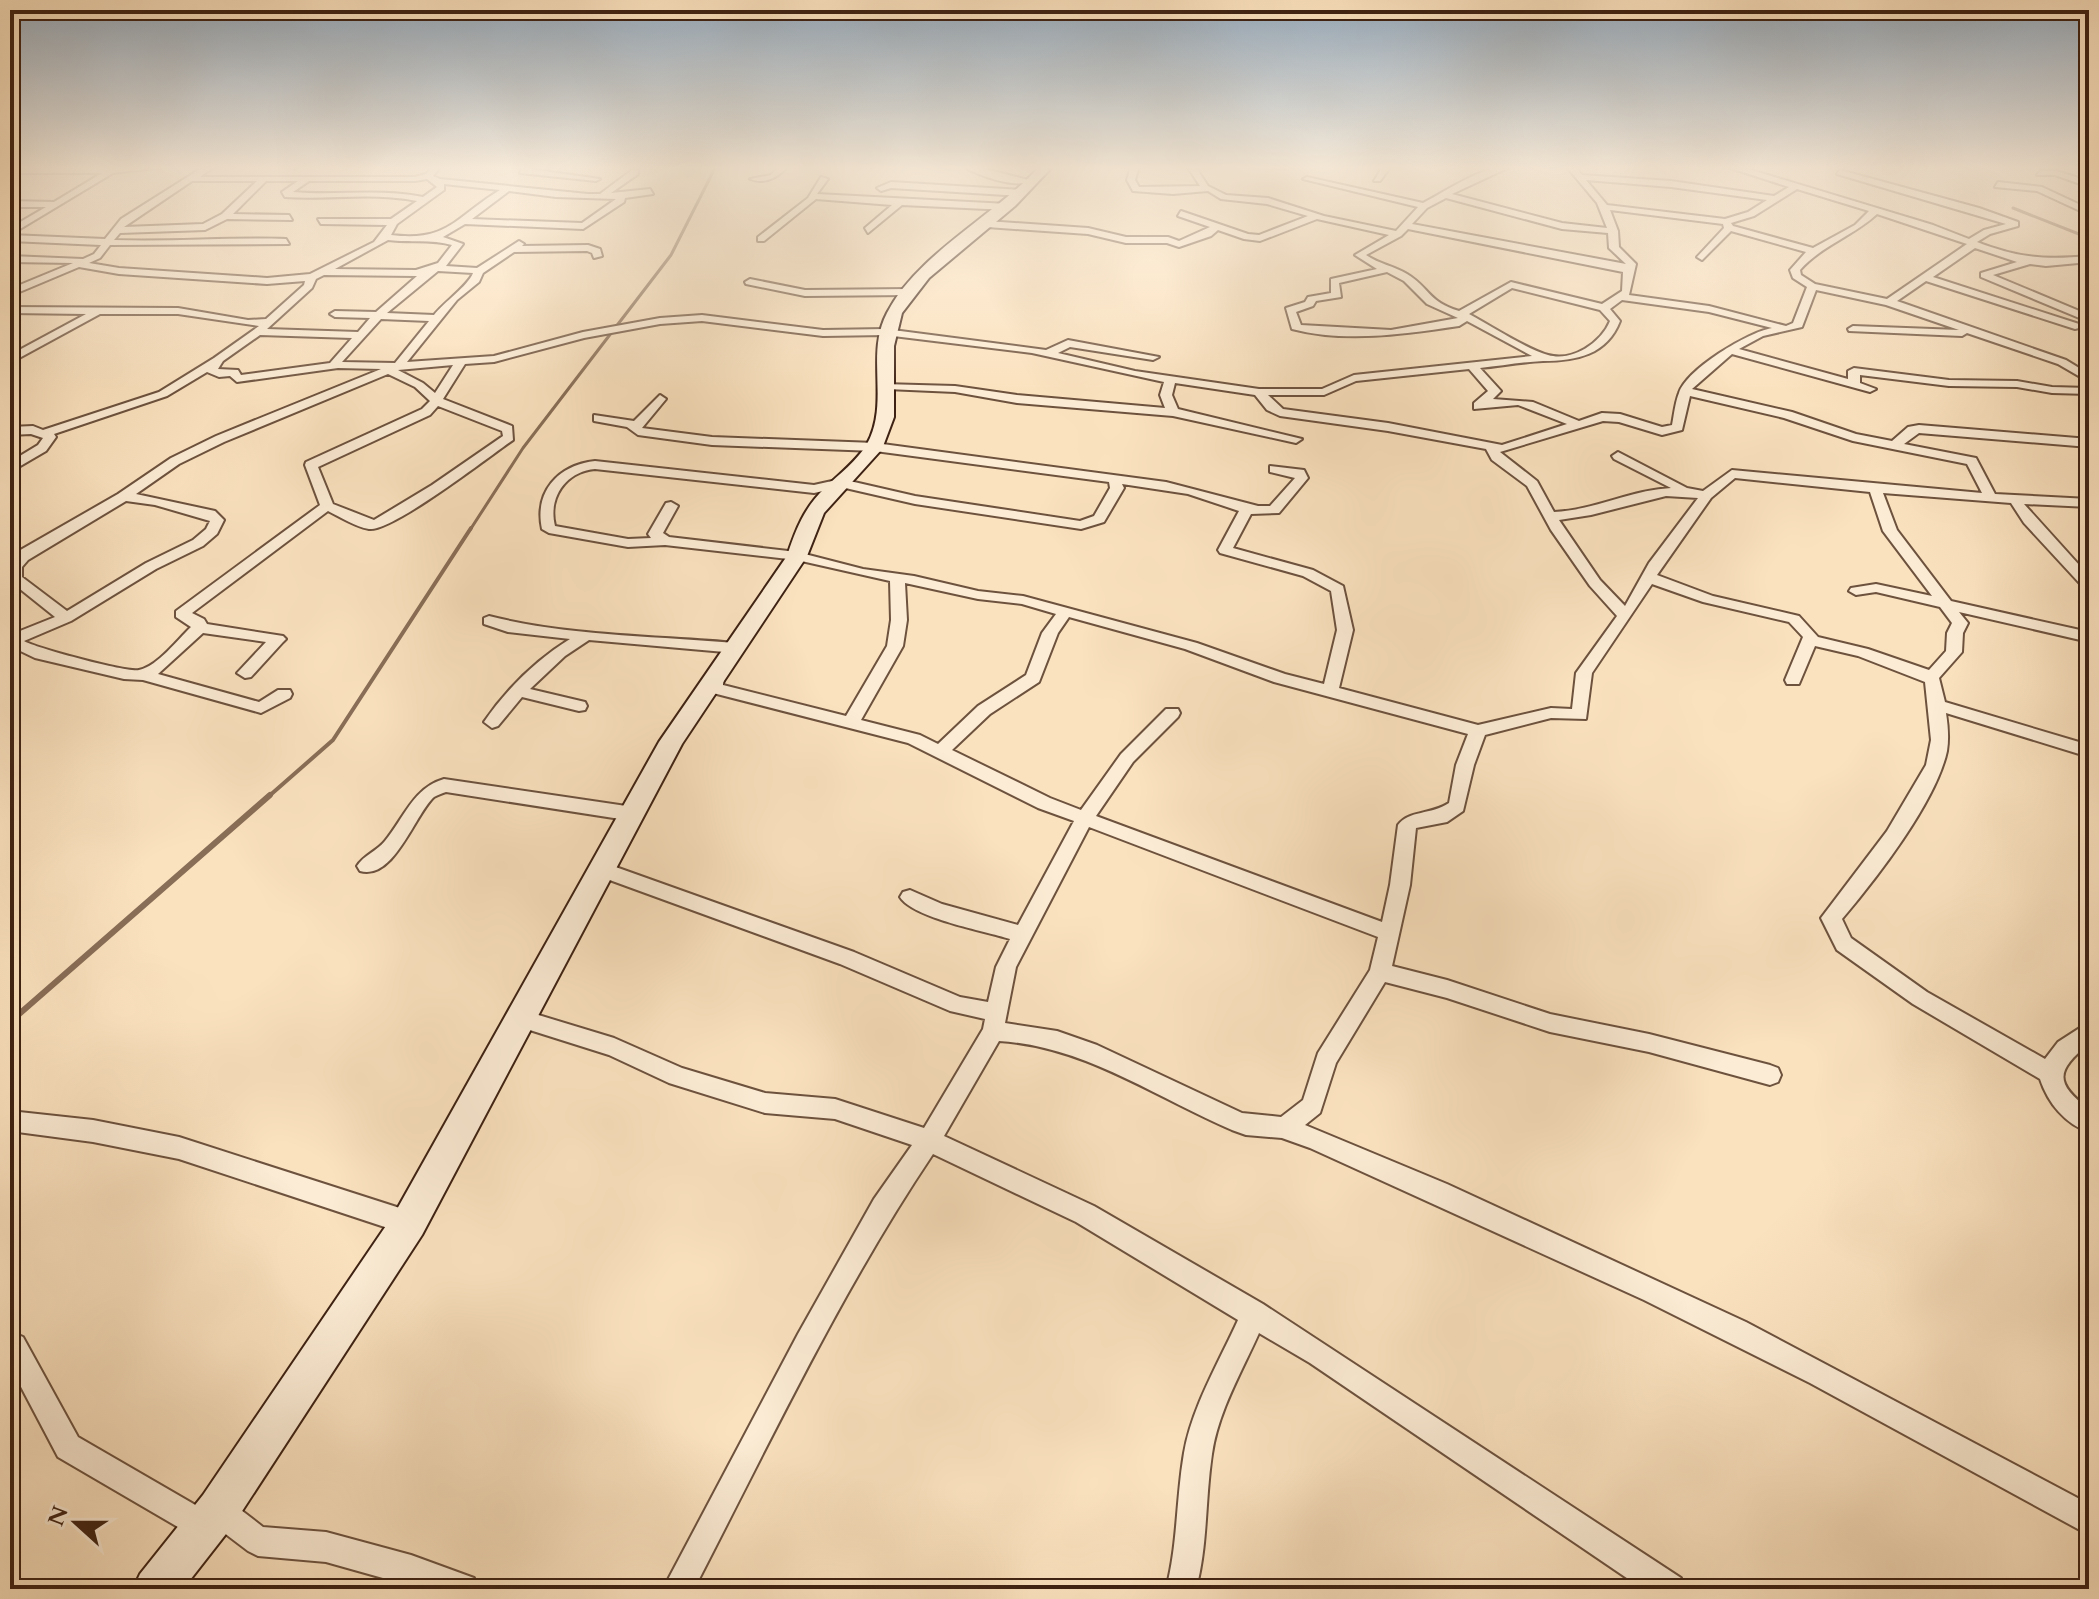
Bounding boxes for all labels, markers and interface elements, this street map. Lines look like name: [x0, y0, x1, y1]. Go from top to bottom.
north arrow: [36, 1483, 116, 1563]
text: N: [41, 1502, 76, 1530]

